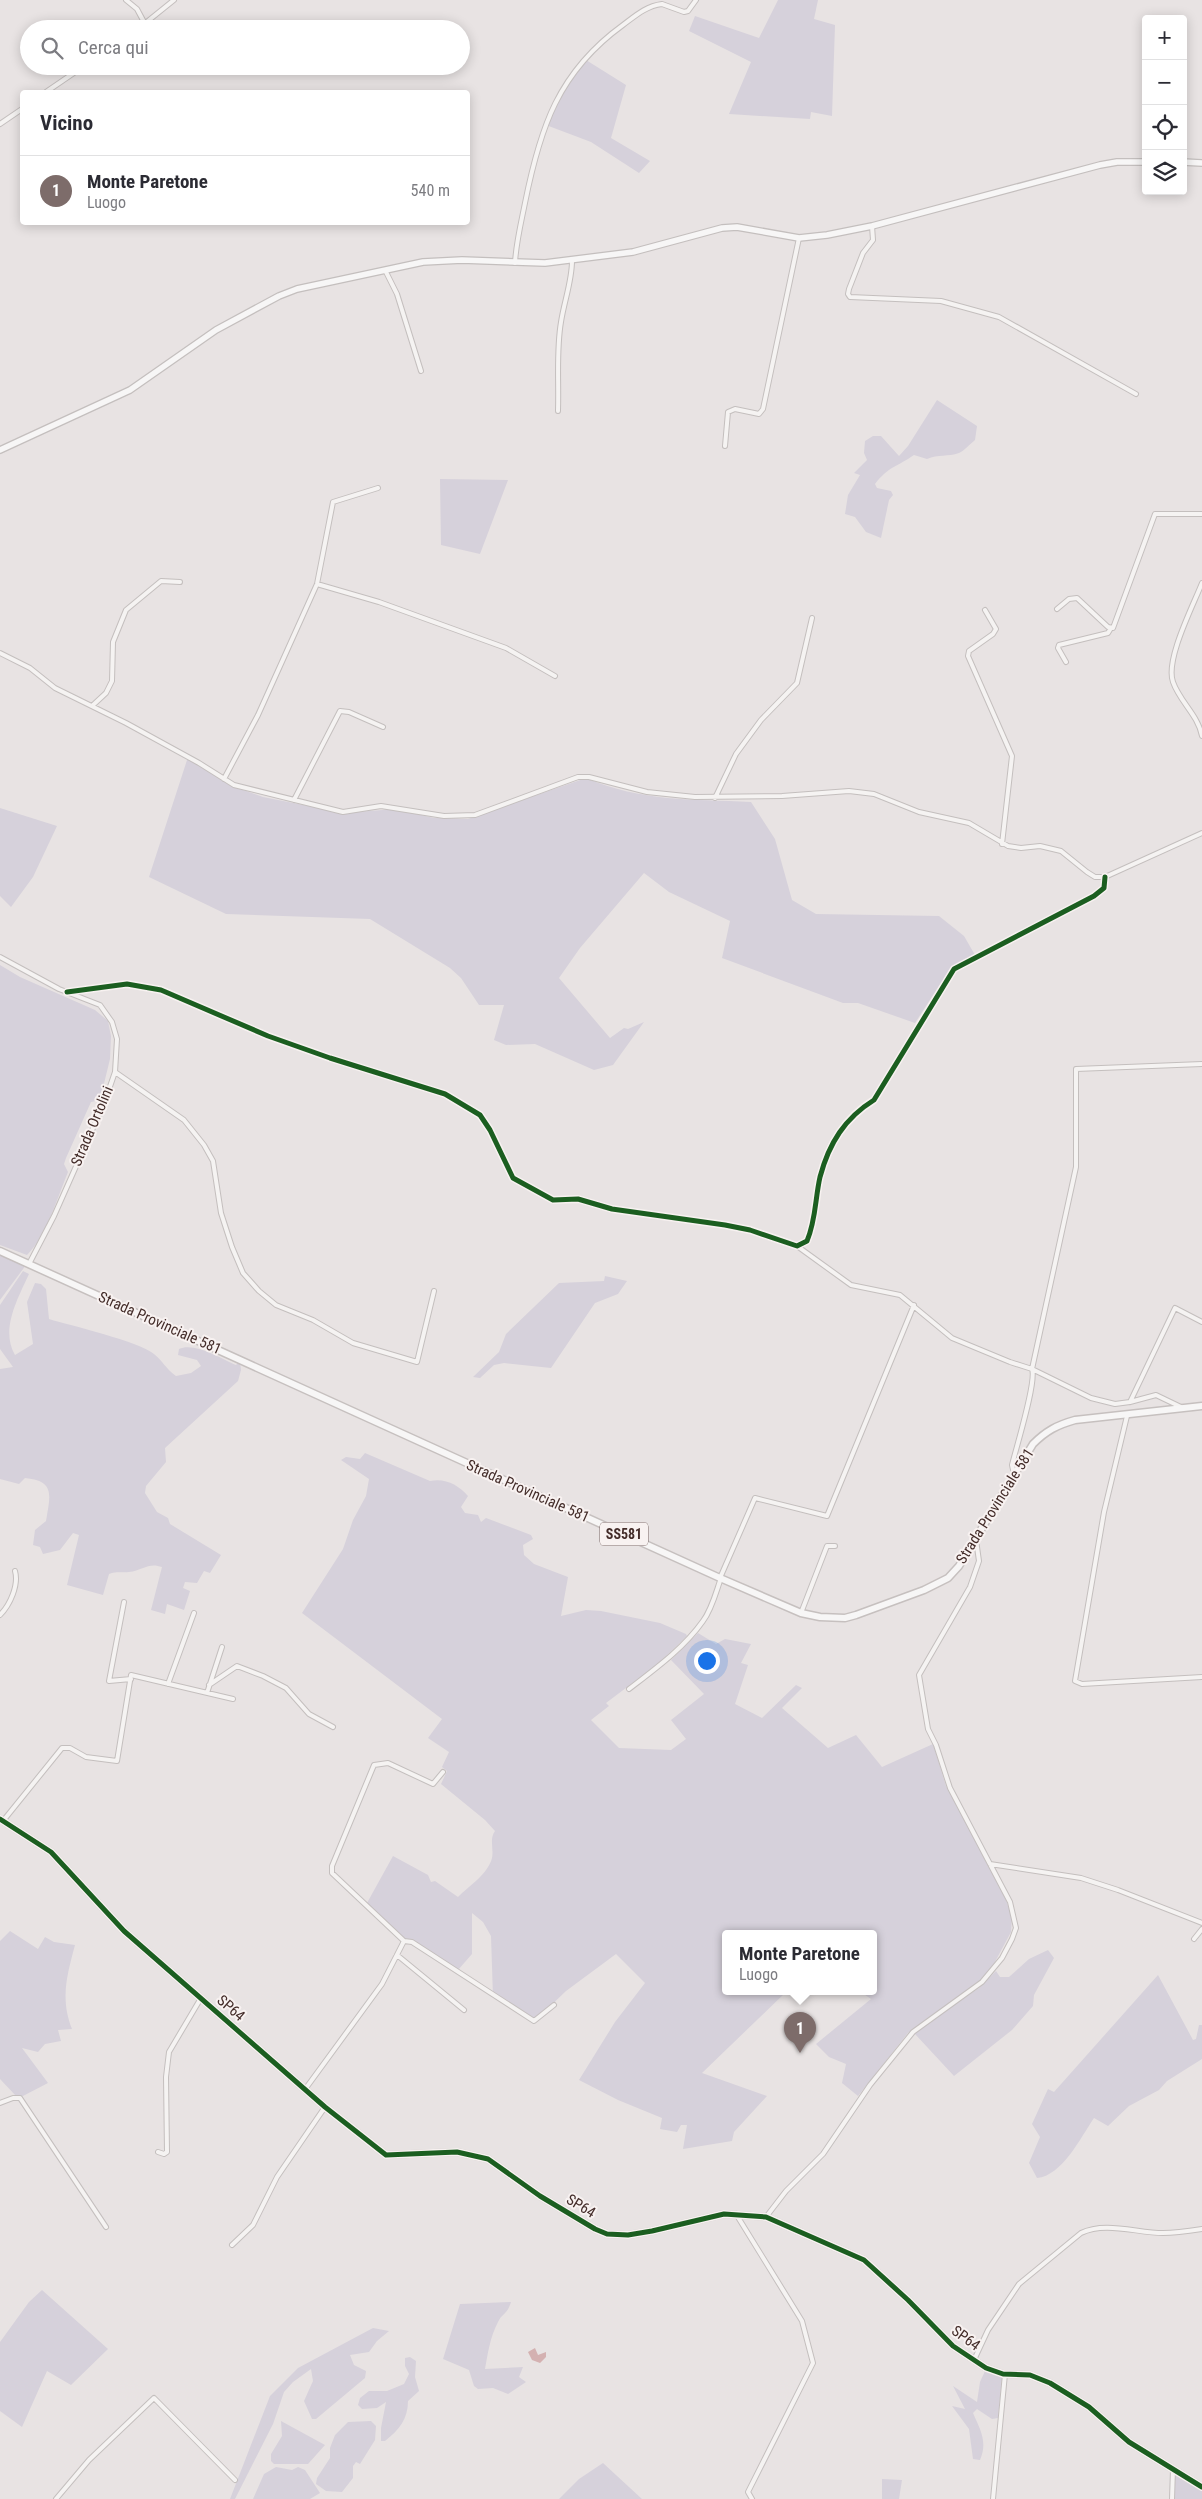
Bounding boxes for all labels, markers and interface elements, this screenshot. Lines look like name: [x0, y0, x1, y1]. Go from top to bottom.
map controls: [1142, 15, 1187, 195]
button: +: [1142, 15, 1187, 60]
search box: [20, 20, 470, 75]
icon: search: [38, 34, 66, 62]
text: Cerca qui: [78, 36, 149, 59]
button: −: [1142, 60, 1187, 105]
button: locate: [1142, 105, 1187, 150]
text: Vicino: [40, 111, 93, 135]
button: layers: [1142, 150, 1187, 195]
text: Monte Paretone: [87, 170, 208, 193]
text: 1: [52, 181, 60, 200]
text: 540 m: [411, 181, 450, 200]
text: Luogo: [87, 193, 126, 212]
street label: Strada Ortolini: [67, 1083, 117, 1169]
street label: Strada Provinciale 581: [96, 1288, 224, 1358]
street label: Strada Provinciale 581: [952, 1445, 1038, 1567]
street label: Strada Provinciale 581: [464, 1456, 592, 1526]
road number: SS581: [600, 1522, 648, 1546]
your location: [694, 1648, 720, 1674]
popup: [722, 1930, 877, 1995]
text: Monte Paretone: [739, 1942, 860, 1965]
text: Luogo: [739, 1965, 778, 1984]
street label: SP64: [213, 1991, 249, 2025]
pin: 1: [784, 2012, 816, 2053]
street label: SP64: [563, 2190, 599, 2222]
street label: SP64: [948, 2322, 984, 2354]

